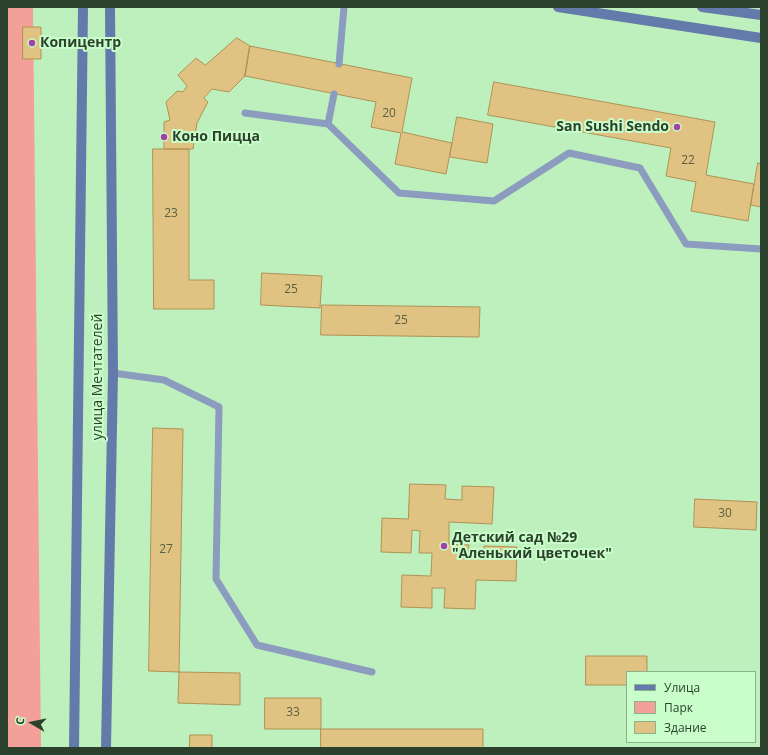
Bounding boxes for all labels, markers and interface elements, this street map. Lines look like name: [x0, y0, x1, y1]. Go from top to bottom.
place label: Копицентр: [40, 35, 121, 51]
marker: Копицентр: [27, 38, 37, 48]
house number: 20: [382, 107, 396, 121]
place label: San Sushi Sendo: [556, 119, 669, 135]
marker: San Sushi Sendo: [672, 122, 682, 132]
place label: Коно Пицца: [172, 129, 260, 145]
marker: Коно Пицца: [159, 132, 169, 142]
house number: 22: [681, 154, 695, 168]
house number: 23: [164, 207, 178, 221]
house number: 25: [284, 283, 298, 297]
street label: улица Мечтателей: [90, 314, 106, 440]
house number: 25: [394, 314, 408, 328]
house number: 30: [718, 507, 732, 521]
place label: Детский сад №29 "Аленький цветочек": [452, 530, 612, 562]
marker: Детский сад №29 "Аленький цветочек": [439, 541, 449, 551]
house number: 27: [159, 543, 173, 557]
legend: [626, 671, 756, 743]
text: Улица: [664, 679, 700, 696]
text: Парк: [664, 699, 693, 716]
north arrow: [12, 703, 52, 743]
house number: 33: [286, 706, 300, 720]
text: С: [12, 716, 28, 726]
text: Здание: [664, 719, 707, 736]

